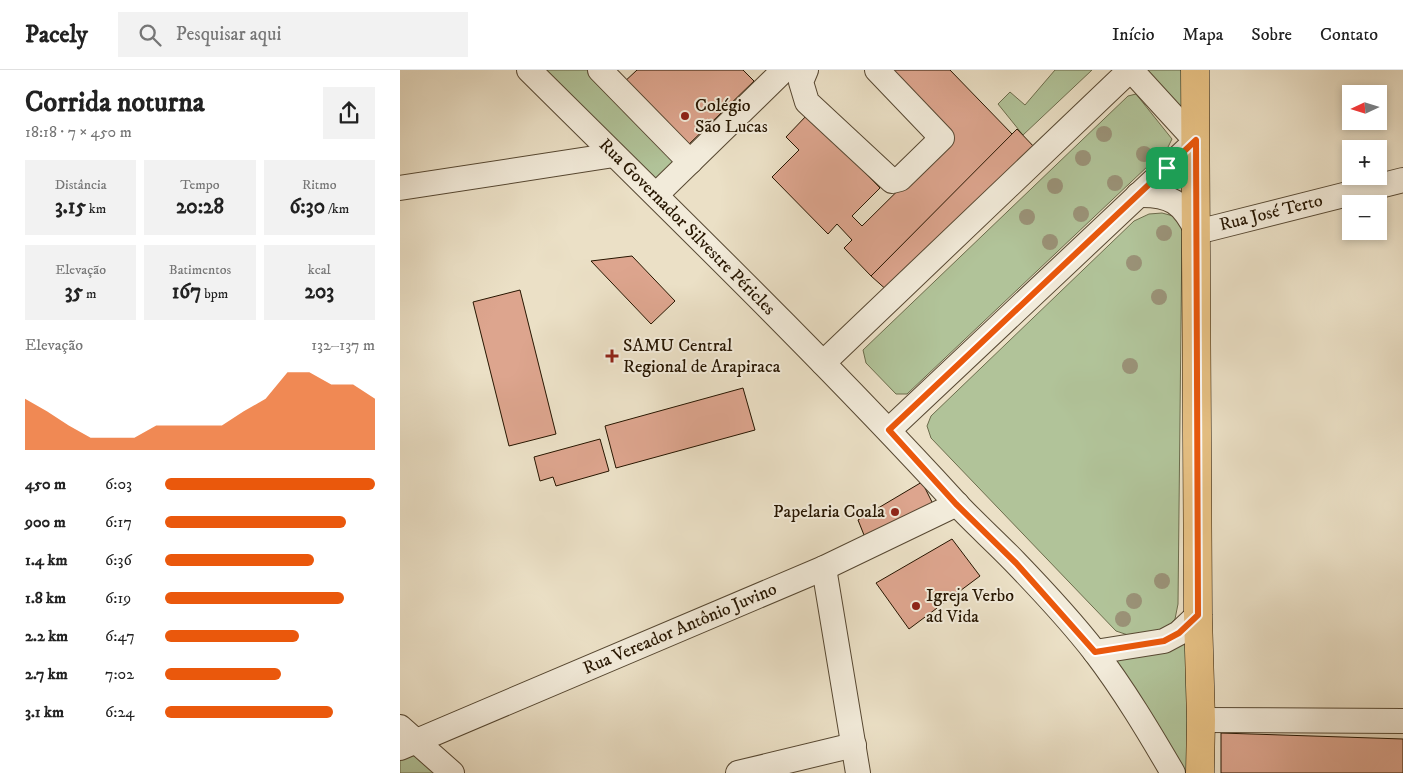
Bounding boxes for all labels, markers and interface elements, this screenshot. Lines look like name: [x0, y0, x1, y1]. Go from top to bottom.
search box: [118, 12, 468, 57]
text: Pacely: [25, 20, 88, 50]
icon: search: [136, 21, 164, 49]
text: Pesquisar aqui: [176, 23, 281, 46]
text: Início: [1112, 24, 1155, 46]
text: Mapa: [1183, 24, 1223, 46]
text: Sobre: [1251, 24, 1292, 46]
text: Contato: [1320, 24, 1378, 46]
text: Corrida noturna: [25, 85, 205, 120]
north arrow: [1342, 85, 1388, 130]
map controls: [1342, 85, 1387, 240]
button: share: [323, 87, 375, 139]
place label: Colégio São Lucas: [695, 95, 768, 138]
marker: Colégio São Lucas: [679, 110, 691, 122]
text: 18:18 · 7 × 450 m: [25, 122, 132, 142]
street label: Rua Governador Silvestre Péricles: [594, 134, 780, 320]
button: +: [1342, 140, 1387, 185]
pin: [1146, 147, 1188, 189]
icon: arrive: [1153, 154, 1181, 182]
text: Distância: [55, 176, 107, 194]
text: Tempo: [180, 176, 220, 194]
text: Ritmo: [302, 176, 337, 194]
street label: Rua José Terto: [1217, 189, 1325, 236]
text: 3.15: [55, 194, 86, 220]
text: 20:28: [176, 194, 224, 220]
text: 6:30: [289, 194, 325, 220]
button: −: [1342, 195, 1387, 240]
text: km: [86, 200, 106, 218]
text: /km: [325, 200, 349, 218]
text: Elevação: [55, 261, 106, 279]
text: Batimentos: [169, 261, 231, 279]
text: kcal: [308, 261, 331, 279]
text: 35: [65, 279, 83, 305]
text: 167: [172, 279, 201, 305]
text: 203: [305, 279, 334, 305]
text: m: [83, 285, 97, 303]
text: bpm: [201, 285, 228, 303]
text: Elevação: [25, 335, 83, 355]
text: 132–137 m: [311, 335, 375, 355]
place label: SAMU Central Regional de Arapiraca: [623, 335, 781, 378]
marker: SAMU Central Regional de Arapiraca: [605, 349, 619, 363]
text: 450 m: [25, 474, 66, 494]
text: 6:03: [105, 474, 132, 494]
place label: Papelaria Coala: [773, 501, 885, 523]
marker: Papelaria Coala: [889, 506, 901, 518]
text: 900 m: [25, 512, 66, 532]
text: 6:17: [105, 512, 132, 532]
text: 1.4 km: [25, 550, 67, 570]
text: 6:36: [105, 550, 132, 570]
street label: Rua Vereador Antônio Juvino: [580, 578, 780, 680]
place label: Igreja Verbo ad Vida: [926, 585, 1014, 628]
text: 1.8 km: [25, 588, 66, 608]
text: 6:19: [105, 588, 131, 608]
marker: Igreja Verbo ad Vida: [910, 600, 922, 612]
text: 2.2 km: [25, 626, 68, 646]
text: 6:47: [105, 626, 135, 646]
text: 2.7 km: [25, 664, 68, 684]
text: 7:02: [105, 664, 134, 684]
text: 3.1 km: [25, 702, 64, 722]
text: 6:24: [105, 702, 135, 722]

